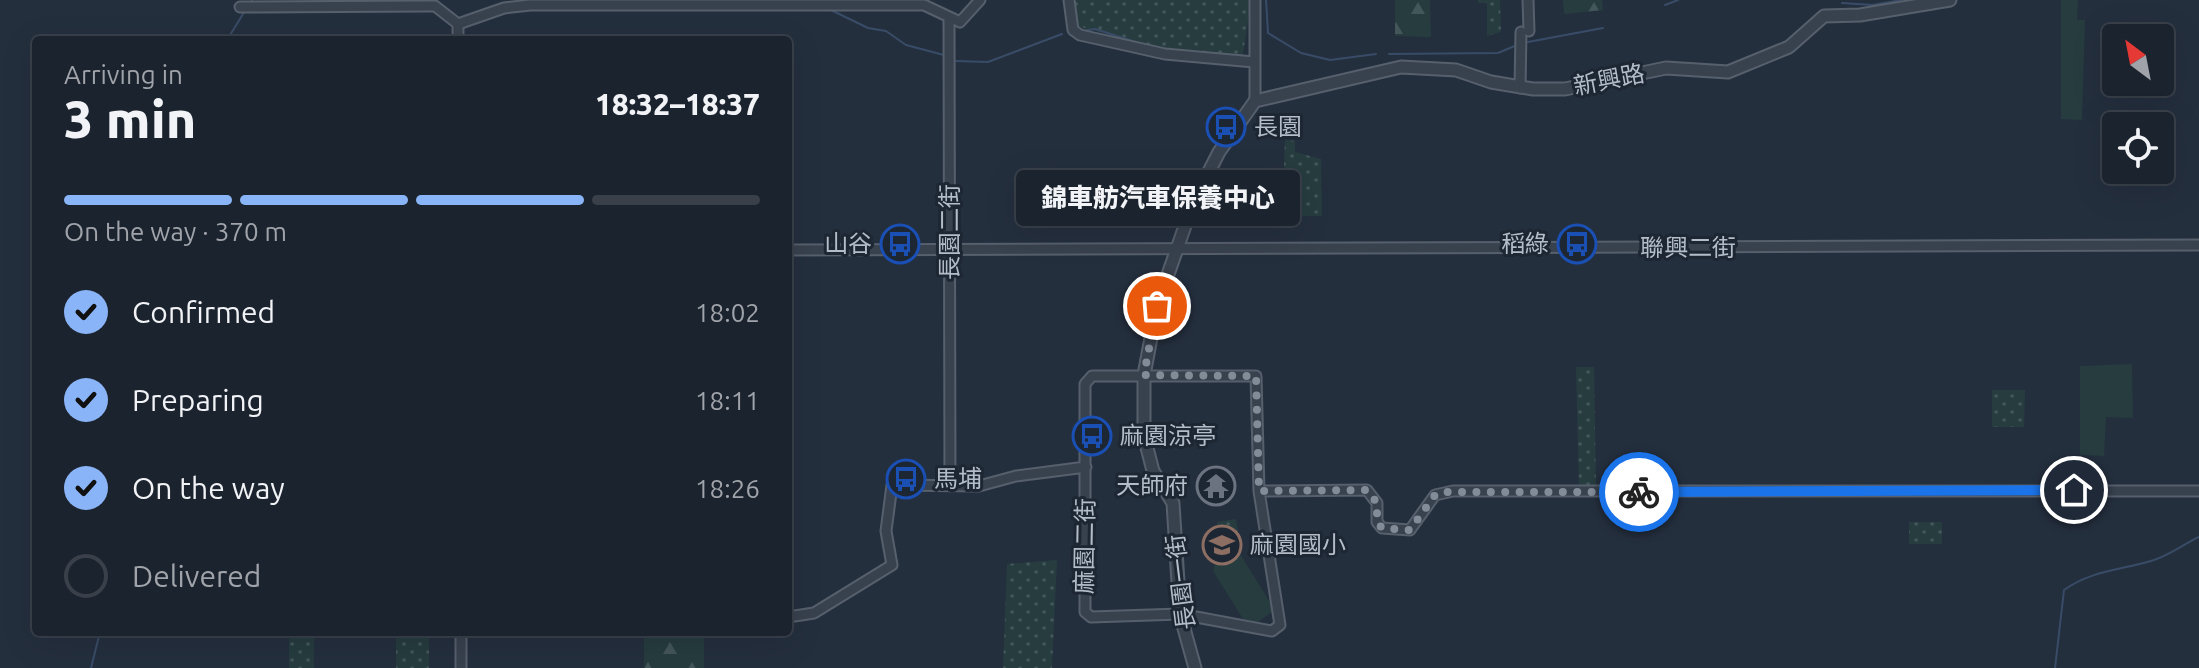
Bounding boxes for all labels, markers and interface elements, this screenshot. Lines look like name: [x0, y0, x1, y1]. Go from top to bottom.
north arrow: [2102, 24, 2174, 96]
map controls: [2102, 24, 2174, 184]
street label: 新興路: [1571, 59, 1647, 100]
text: Arriving in: [64, 60, 183, 89]
text: 18:32–18:37: [595, 87, 760, 121]
text: 3 min: [64, 90, 196, 148]
bus stop icon: 長園: [1205, 106, 1247, 148]
button: locate: [2102, 112, 2174, 184]
place label: 長園: [1254, 113, 1302, 140]
callout: 錦車舫汽車保養中心: [1015, 170, 1299, 226]
text: 錦車舫汽車保養中心: [1041, 183, 1275, 212]
street label: 長園二街: [936, 184, 963, 280]
text: On the way · 370 m: [64, 217, 287, 246]
bus stop icon: 山谷: [879, 223, 921, 265]
bus stop icon: 稻綠: [1556, 223, 1598, 265]
place label: 山谷: [824, 230, 872, 257]
place label: 稻綠: [1501, 230, 1549, 257]
street label: 聯興二街: [1640, 234, 1736, 261]
pin: [1123, 272, 1191, 340]
icon: bag: [1135, 284, 1179, 328]
icon: check: [64, 290, 108, 334]
text: Confirmed: [132, 295, 275, 329]
text: 18:02: [695, 298, 760, 327]
icon: check: [64, 378, 108, 422]
text: Preparing: [132, 383, 264, 417]
text: 18:11: [695, 386, 760, 415]
bus stop icon: 麻園涼亭: [1071, 415, 1113, 457]
place label: 麻園涼亭: [1120, 422, 1216, 449]
courier: [1599, 452, 1679, 532]
pin: [2040, 456, 2108, 524]
bus stop icon: 馬埔: [885, 458, 927, 500]
place label: 馬埔: [934, 465, 982, 492]
temple icon: 天師府: [1195, 465, 1237, 507]
icon: check: [64, 466, 108, 510]
icon: home: [2052, 468, 2096, 512]
icon: bike: [1617, 470, 1661, 514]
text: On the way: [132, 471, 285, 505]
place label: 天師府: [1116, 472, 1188, 499]
text: 18:26: [695, 474, 760, 503]
street label: 麻園二街: [1070, 498, 1099, 594]
school or university icon: 麻園國小: [1201, 524, 1243, 566]
place label: 麻園國小: [1250, 531, 1346, 558]
street label: 長園一街: [1161, 533, 1200, 631]
text: Delivered: [132, 559, 261, 593]

